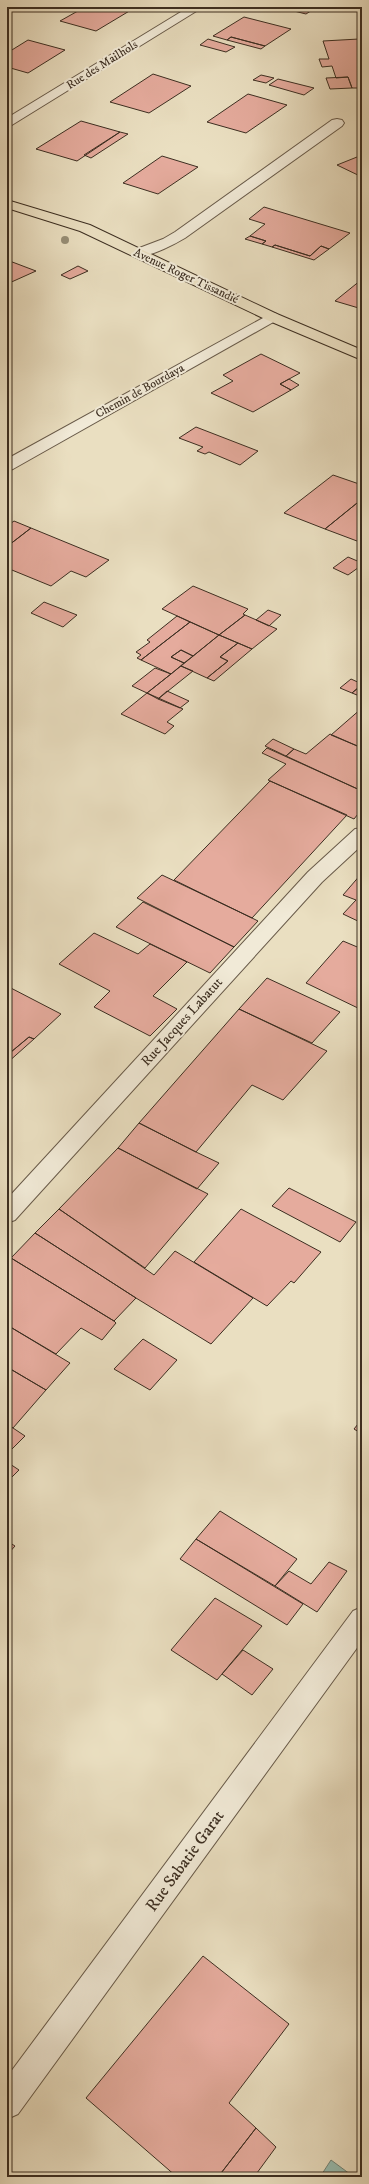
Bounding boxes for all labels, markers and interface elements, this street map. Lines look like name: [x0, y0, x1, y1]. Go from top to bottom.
street label: Rue des Mailhols: [64, 37, 140, 93]
street label: Avenue Roger Tissandié: [131, 245, 241, 307]
street label: Chemin de Bourdaya: [93, 360, 188, 422]
street label: Rue Jacques Labatut: [137, 973, 227, 1070]
street label: Rue Sabatie Garat: [141, 1805, 230, 1916]

